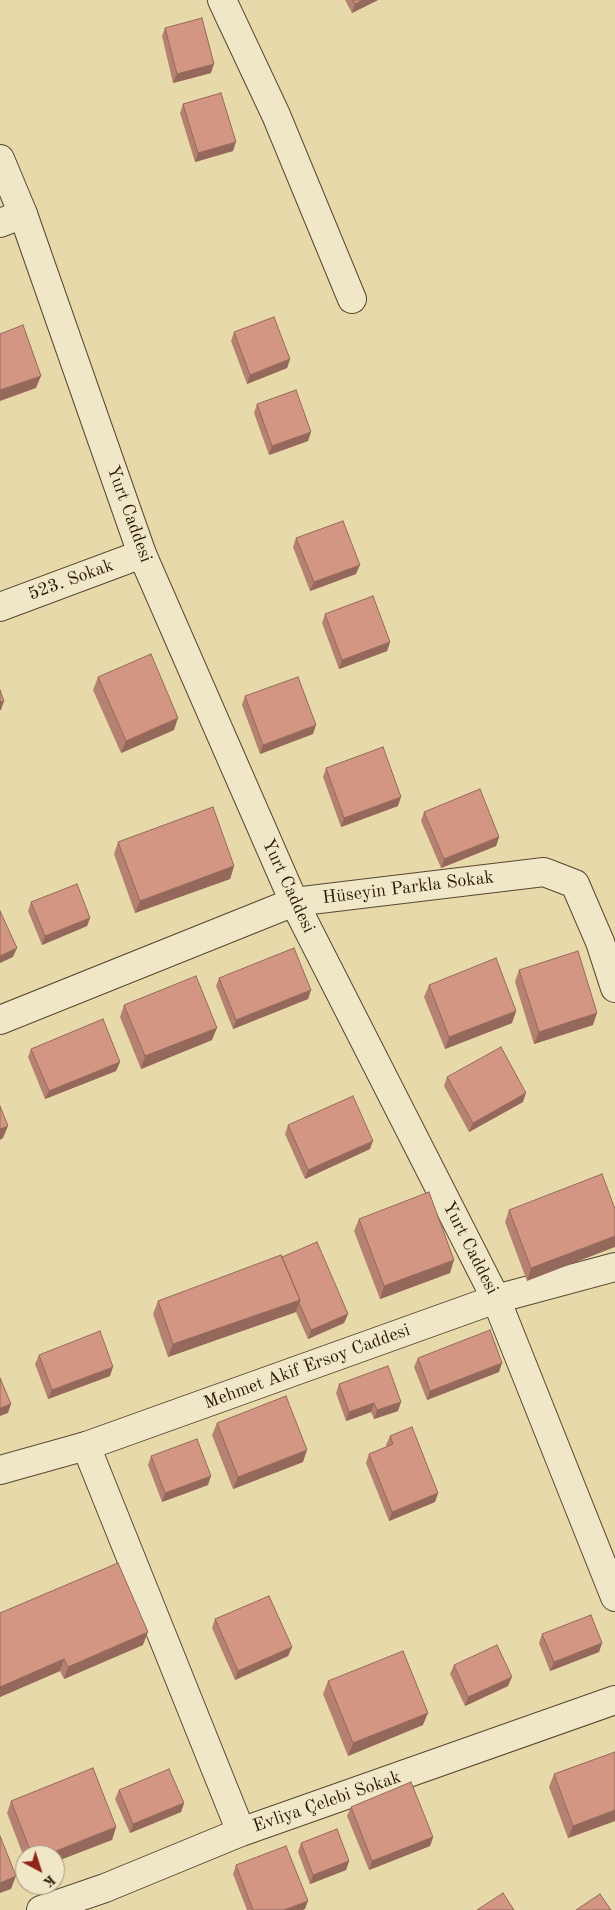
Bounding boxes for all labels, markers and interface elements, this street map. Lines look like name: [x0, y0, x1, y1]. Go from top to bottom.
street label: Yurt Caddesi: [101, 463, 157, 565]
street label: 523. Sokak: [25, 555, 117, 605]
street label: Yurt Caddesi: [257, 835, 319, 937]
street label: Hüseyin Parkla Sokak: [321, 867, 495, 909]
street label: Yurt Caddesi: [437, 1198, 503, 1298]
street label: Mehmet Akif Ersoy Caddesi: [201, 1320, 413, 1414]
street label: Evliya Çelebi Sokak: [250, 1767, 404, 1837]
north arrow: [15, 1845, 65, 1895]
text: K: [40, 1872, 58, 1890]

